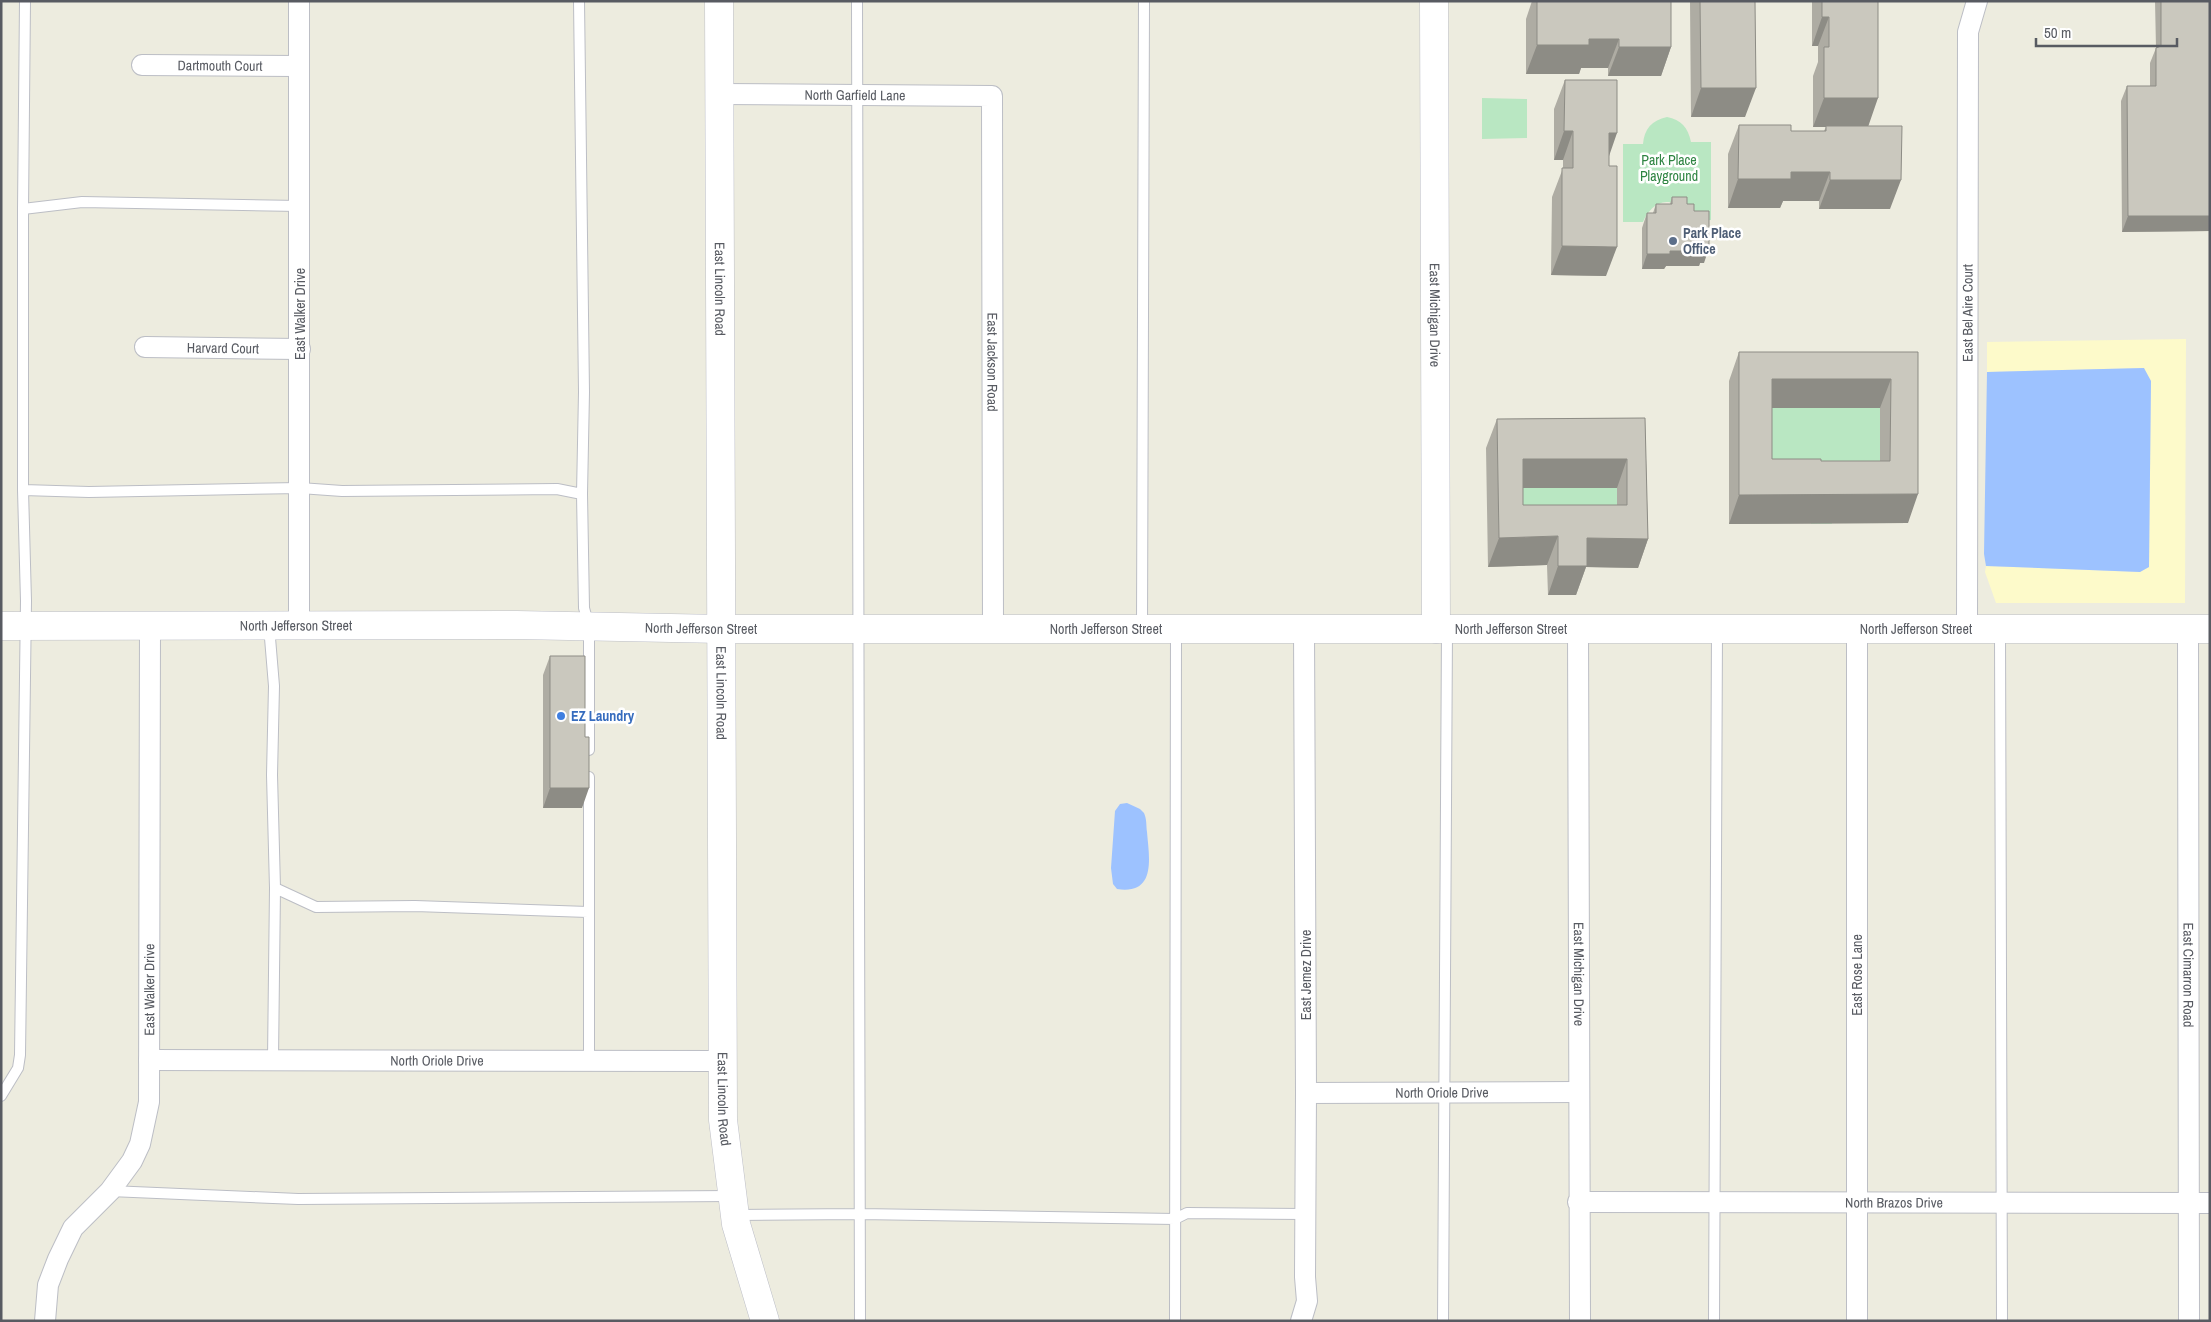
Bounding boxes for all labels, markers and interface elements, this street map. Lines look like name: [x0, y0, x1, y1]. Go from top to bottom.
scale bar: [2036, 15, 2177, 47]
text: 50 m: [2044, 22, 2071, 43]
street label: Dartmouth Court: [177, 56, 263, 75]
street label: North Garfield Lane: [804, 86, 906, 104]
park label: Park Place Playground: [1640, 151, 1698, 185]
place label: Park Place Office: [1683, 224, 1741, 258]
marker: Park Place Office: [1667, 235, 1679, 247]
street label: East Lincoln Road: [711, 242, 729, 336]
street label: East Michigan Drive: [1426, 263, 1444, 367]
street label: East Bel Aire Court: [1958, 264, 1977, 362]
street label: East Walker Drive: [291, 268, 309, 360]
street label: East Jackson Road: [983, 312, 1002, 412]
street label: Harvard Court: [187, 339, 259, 357]
street label: North Jefferson Street: [240, 616, 352, 635]
street label: North Jefferson Street: [645, 618, 757, 638]
street label: North Jefferson Street: [1050, 620, 1162, 638]
street label: North Jefferson Street: [1455, 620, 1567, 638]
street label: North Jefferson Street: [1860, 620, 1972, 638]
street label: East Lincoln Road: [712, 646, 731, 740]
place label: EZ Laundry: [571, 707, 635, 725]
marker: EZ Laundry: [555, 710, 567, 722]
street label: East Michigan Drive: [1570, 922, 1588, 1026]
street label: East Cimarron Road: [2179, 923, 2198, 1027]
street label: East Jemez Drive: [1297, 930, 1315, 1020]
street label: East Rose Lane: [1848, 934, 1866, 1016]
street label: East Walker Drive: [140, 944, 158, 1036]
street label: North Oriole Drive: [390, 1051, 484, 1070]
street label: East Lincoln Road: [714, 1052, 735, 1147]
street label: North Oriole Drive: [1395, 1083, 1489, 1102]
street label: North Brazos Drive: [1845, 1193, 1943, 1212]

